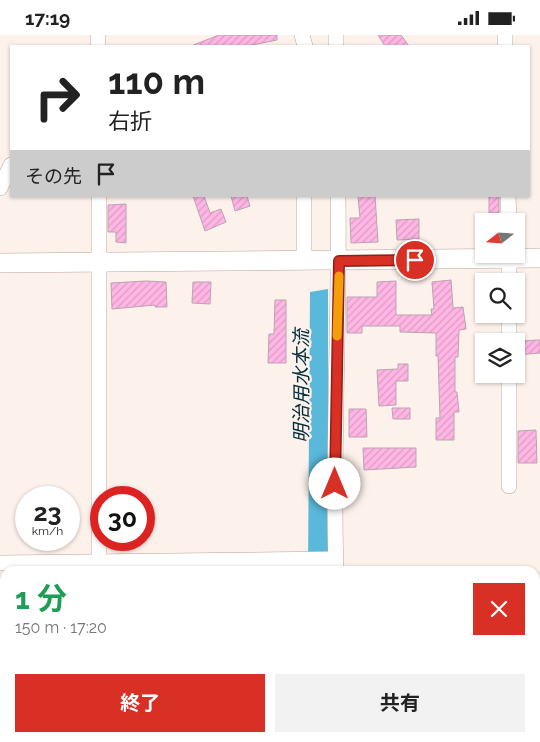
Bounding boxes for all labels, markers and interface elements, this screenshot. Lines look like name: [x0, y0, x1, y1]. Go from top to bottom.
text: 17:19: [25, 7, 70, 29]
text: 110 m: [108, 61, 205, 102]
icon: right: [25, 65, 90, 130]
text: 右折: [108, 108, 152, 134]
icon: arrive: [92, 160, 120, 188]
text: その先: [25, 165, 82, 187]
north arrow: [475, 213, 525, 263]
map controls: [475, 213, 525, 383]
pin: [394, 239, 436, 281]
icon: arrive: [401, 246, 429, 274]
button: search: [475, 273, 525, 323]
water label: 明治用水本流: [290, 326, 312, 443]
button: layers: [475, 333, 525, 383]
position arrow: [308, 457, 360, 509]
speed limit sign: 30: [90, 486, 155, 551]
text: 23: [33, 497, 62, 527]
text: km/h: [32, 524, 63, 538]
text: 1 分: [15, 581, 67, 616]
button: close: [473, 583, 525, 635]
text: 150 m · 17:20: [15, 618, 107, 637]
button: 終了: [15, 674, 265, 732]
button: 共有: [275, 674, 525, 732]

